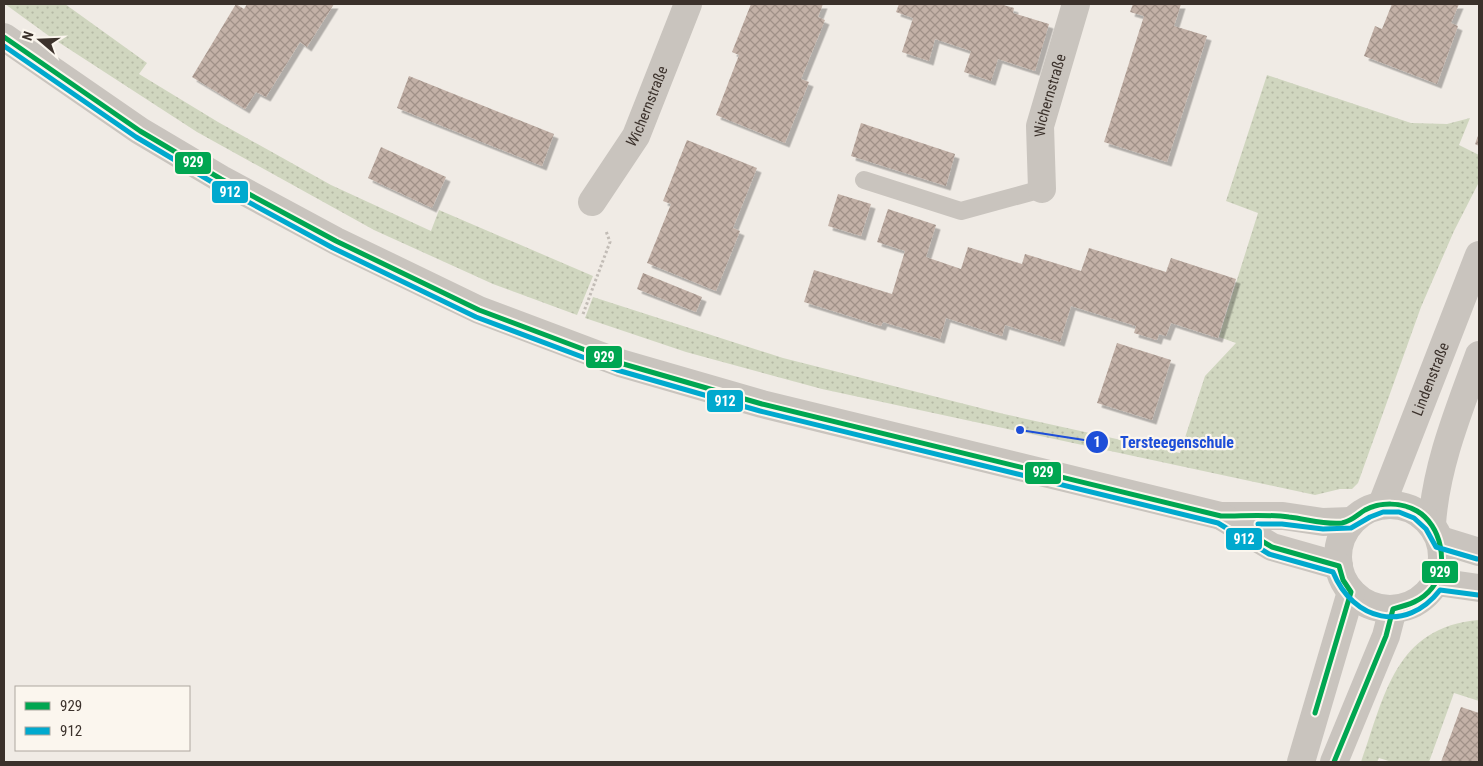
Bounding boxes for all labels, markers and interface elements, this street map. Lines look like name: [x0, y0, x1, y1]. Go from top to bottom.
north arrow: [15, 15, 65, 65]
text: N: [19, 29, 37, 42]
street label: Wichernstraße: [1031, 52, 1070, 137]
street label: Wichernstraße: [622, 63, 672, 150]
line badge: 929: [174, 151, 212, 175]
text: 929: [182, 154, 204, 170]
line badge: 912: [211, 180, 249, 204]
text: 912: [219, 184, 241, 200]
street label: Lindenstraße: [1408, 340, 1453, 418]
line badge: 929: [585, 345, 623, 369]
text: 929: [593, 349, 615, 365]
line badge: 912: [706, 389, 744, 413]
text: 912: [714, 393, 736, 409]
callout: Tersteegenschule: [1085, 426, 1244, 457]
text: 1: [1093, 433, 1101, 451]
text: Tersteegenschule: [1120, 433, 1234, 452]
line badge: 929: [1024, 461, 1062, 485]
text: 929: [1032, 464, 1054, 480]
line badge: 912: [1225, 527, 1263, 551]
text: 912: [1233, 531, 1255, 547]
line badge: 929: [1421, 560, 1459, 584]
text: 929: [1429, 564, 1451, 580]
legend: [15, 686, 190, 751]
text: 929: [60, 697, 82, 715]
text: 912: [60, 722, 82, 740]

